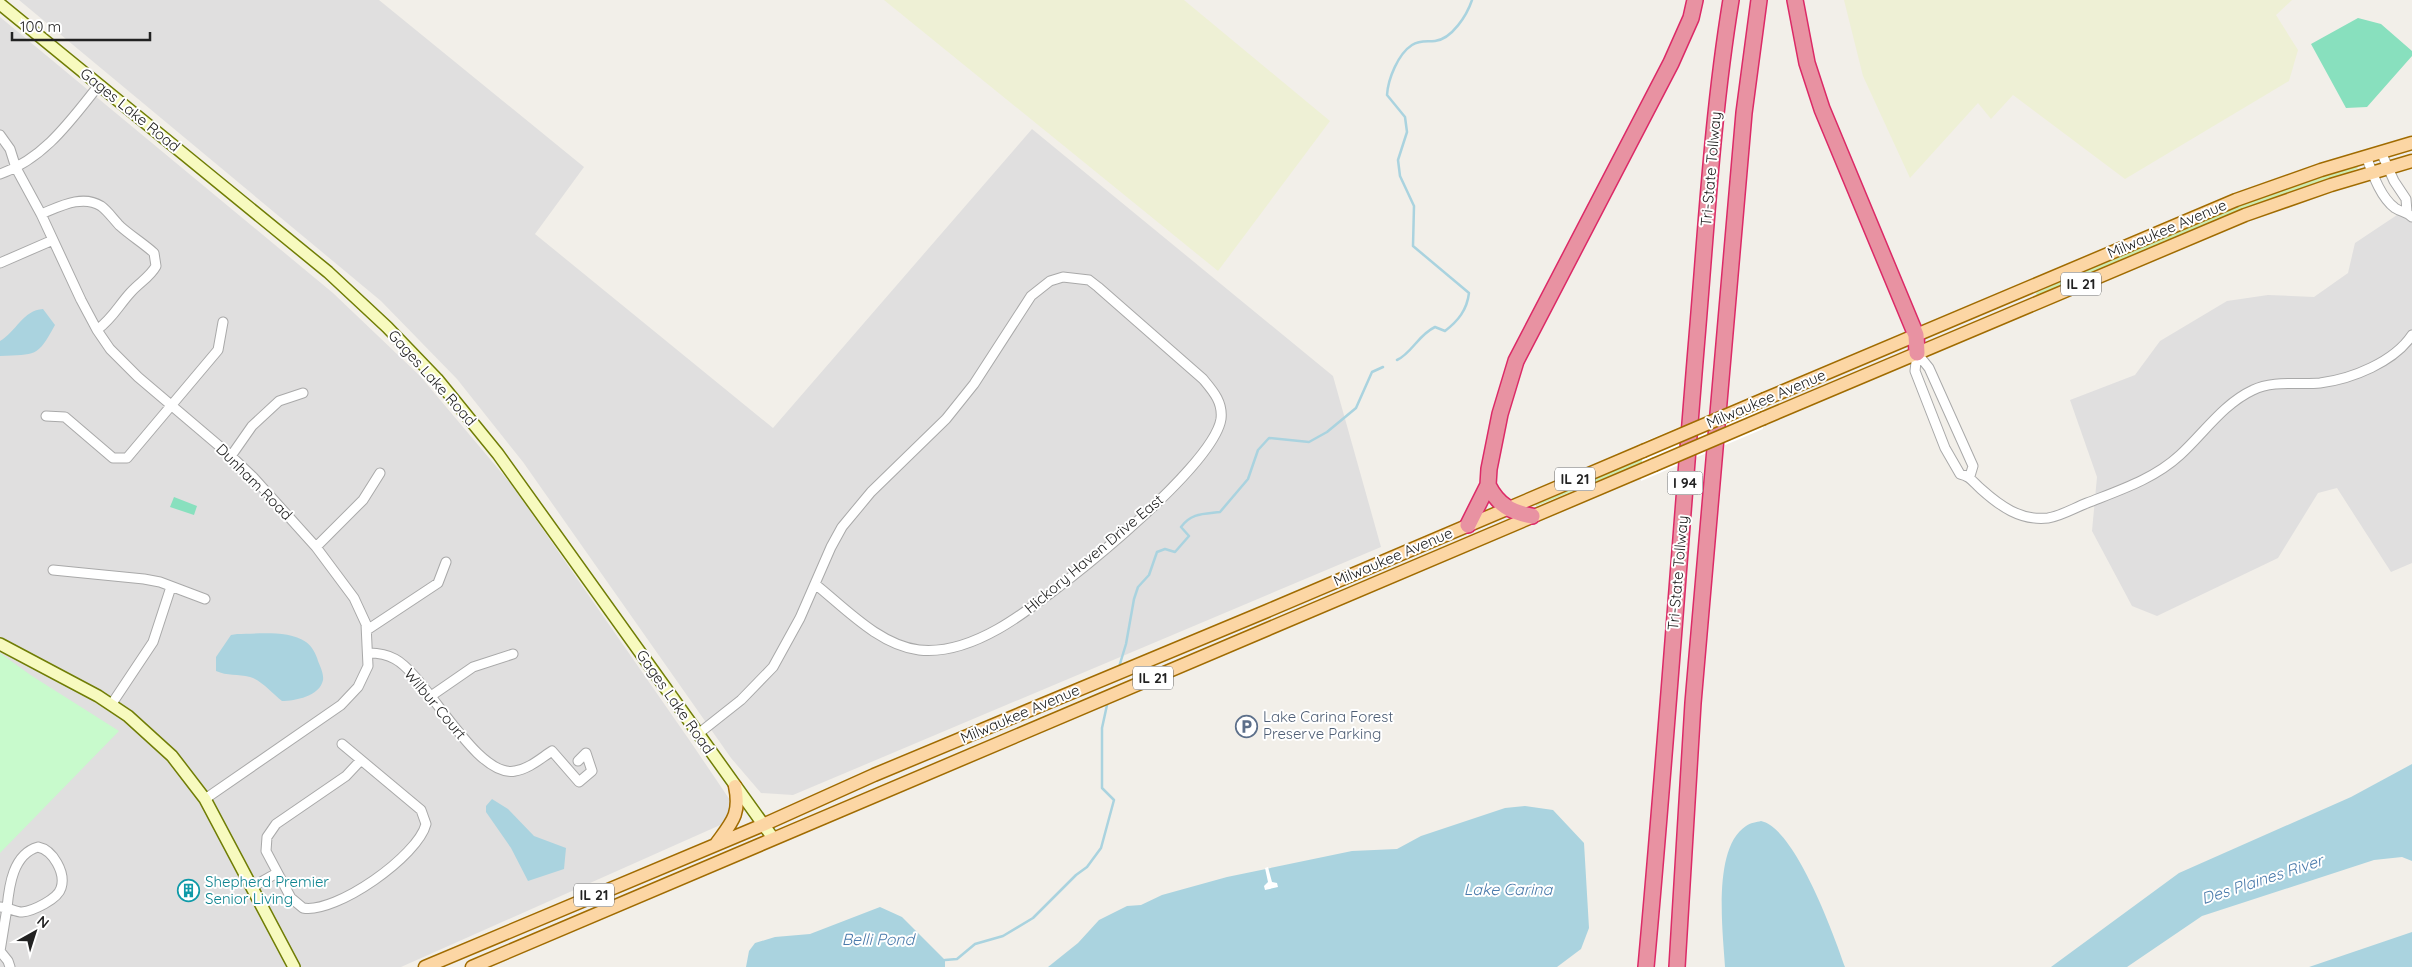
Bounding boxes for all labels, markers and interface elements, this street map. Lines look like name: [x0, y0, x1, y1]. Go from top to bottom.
scale bar: [12, 10, 150, 42]
text: 100 m: [20, 17, 61, 36]
street label: Gages Lake Road: [77, 64, 184, 156]
street label: Tri-State Tollway: [1696, 111, 1725, 227]
street label: Milwaukee Avenue: [2104, 195, 2229, 262]
road number: IL 21: [2061, 272, 2101, 296]
street label: Gages Lake Road: [384, 326, 481, 430]
street label: Milwaukee Avenue: [1703, 365, 1828, 432]
street label: Dunham Road: [212, 439, 297, 524]
road number: IL 21: [1555, 468, 1595, 490]
road number: I 94: [1668, 472, 1702, 494]
street label: Hickory Haven Drive East: [1020, 490, 1167, 617]
street label: Tri-State Tollway: [1663, 515, 1692, 631]
street label: Milwaukee Avenue: [1330, 523, 1455, 590]
street label: Gages Lake Road: [632, 646, 718, 758]
street label: Wilbur Court: [400, 664, 471, 743]
road number: IL 21: [1133, 666, 1173, 690]
street label: Milwaukee Avenue: [957, 680, 1082, 747]
place label: Lake Carina Forest Preserve Parking: [1263, 707, 1393, 743]
parking icon: Lake Carina Forest Preserve Parking: [1235, 714, 1259, 738]
water label: Des Plaines River: [2199, 849, 2327, 908]
place label: Shepherd Premier Senior Living: [205, 872, 329, 908]
building icon: Shepherd Premier Senior Living: [177, 879, 201, 903]
water label: Lake Carina: [1464, 879, 1554, 899]
road number: IL 21: [574, 884, 614, 906]
north arrow: [10, 907, 60, 957]
text: N: [34, 912, 53, 932]
water label: Belli Pond: [842, 929, 917, 949]

